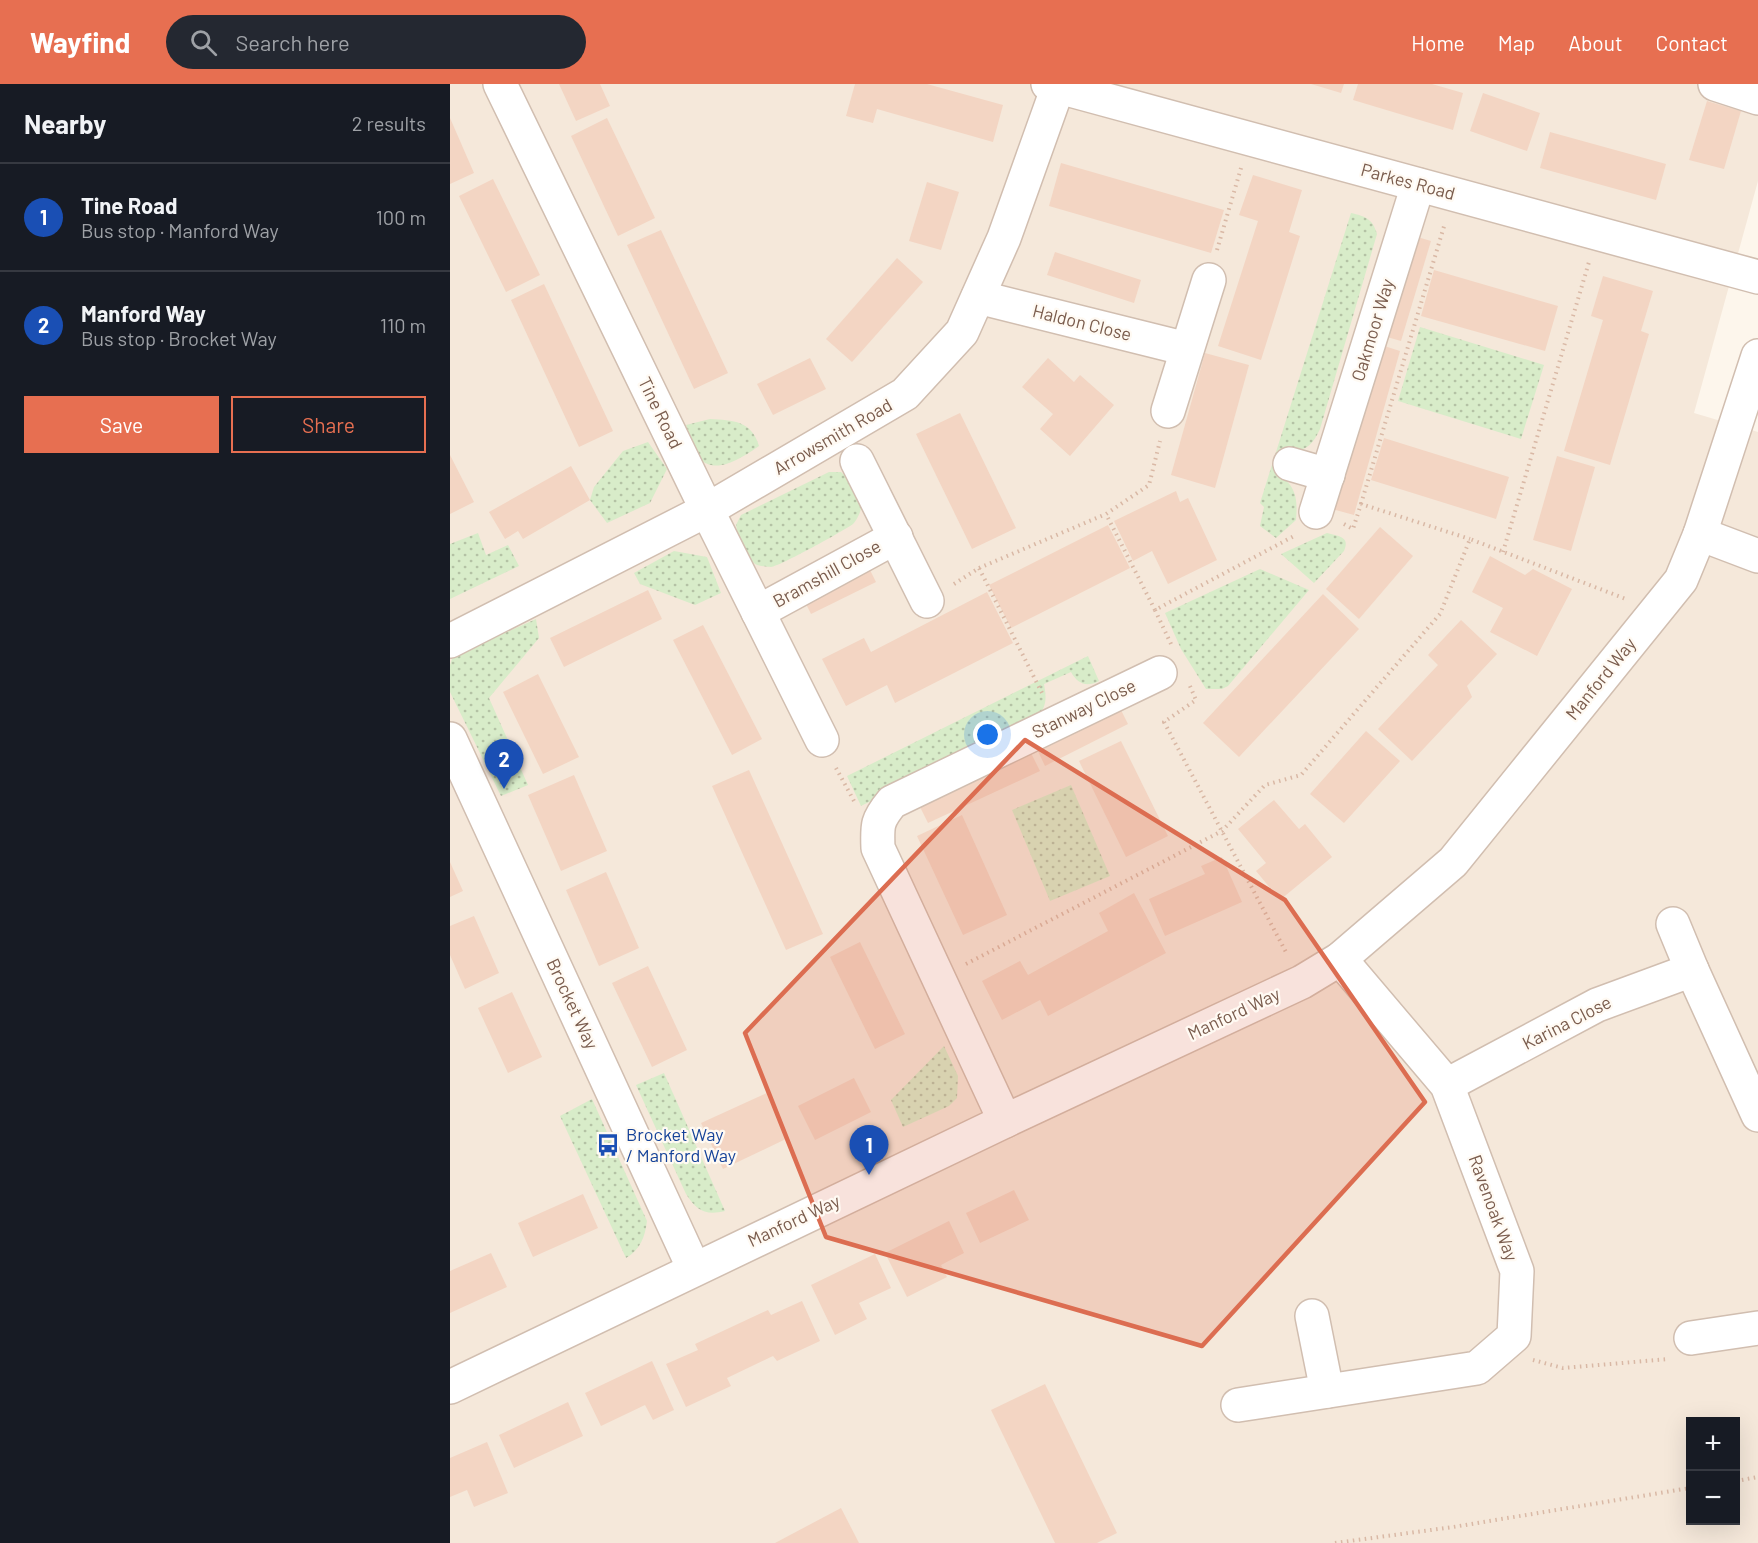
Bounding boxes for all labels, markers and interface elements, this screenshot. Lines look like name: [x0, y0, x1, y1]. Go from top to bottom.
search box: [166, 15, 586, 69]
text: Wayfind: [30, 25, 130, 59]
icon: search: [187, 26, 220, 59]
text: Search here: [235, 29, 350, 55]
text: Home: [1411, 30, 1465, 55]
text: Map: [1498, 30, 1535, 55]
text: About: [1568, 30, 1623, 55]
text: Contact: [1656, 30, 1728, 55]
text: Nearby: [24, 108, 106, 139]
text: 2 results: [352, 111, 426, 135]
street label: Parkes Road: [1359, 158, 1458, 204]
text: Tine Road: [81, 192, 177, 218]
text: 1: [40, 205, 47, 229]
text: 100 m: [376, 205, 426, 229]
text: Bus stop · Manford Way: [81, 218, 279, 242]
street label: Oakmoor Way: [1346, 276, 1398, 384]
street label: Haldon Close: [1030, 299, 1134, 345]
text: Manford Way: [81, 300, 206, 326]
text: 2: [38, 313, 49, 337]
text: 110 m: [380, 313, 426, 337]
text: Bus stop · Brocket Way: [81, 326, 277, 350]
street label: Tine Road: [634, 373, 688, 452]
street label: Arrowsmith Road: [769, 393, 896, 479]
button: Save: [24, 396, 219, 453]
button: Share: [231, 396, 426, 453]
street label: Bramshill Close: [769, 534, 884, 612]
street label: Manford Way: [1560, 633, 1640, 724]
street label: Stanway Close: [1028, 674, 1139, 743]
your location: [973, 720, 1002, 749]
pin: 2: [484, 740, 524, 789]
street label: Brocket Way: [542, 955, 603, 1052]
street label: Manford Way: [1184, 982, 1283, 1044]
street label: Karina Close: [1518, 990, 1615, 1054]
place label: Brocket Way / Manford Way: [626, 1123, 736, 1166]
pin: 1: [850, 1126, 888, 1175]
bus stop icon: Brocket Way / Manford Way: [595, 1132, 621, 1158]
street label: Ravenoak Way: [1465, 1152, 1523, 1264]
street label: Manford Way: [744, 1189, 843, 1251]
map controls: [1686, 1417, 1740, 1525]
button: +: [1686, 1417, 1740, 1471]
button: −: [1686, 1471, 1740, 1525]

